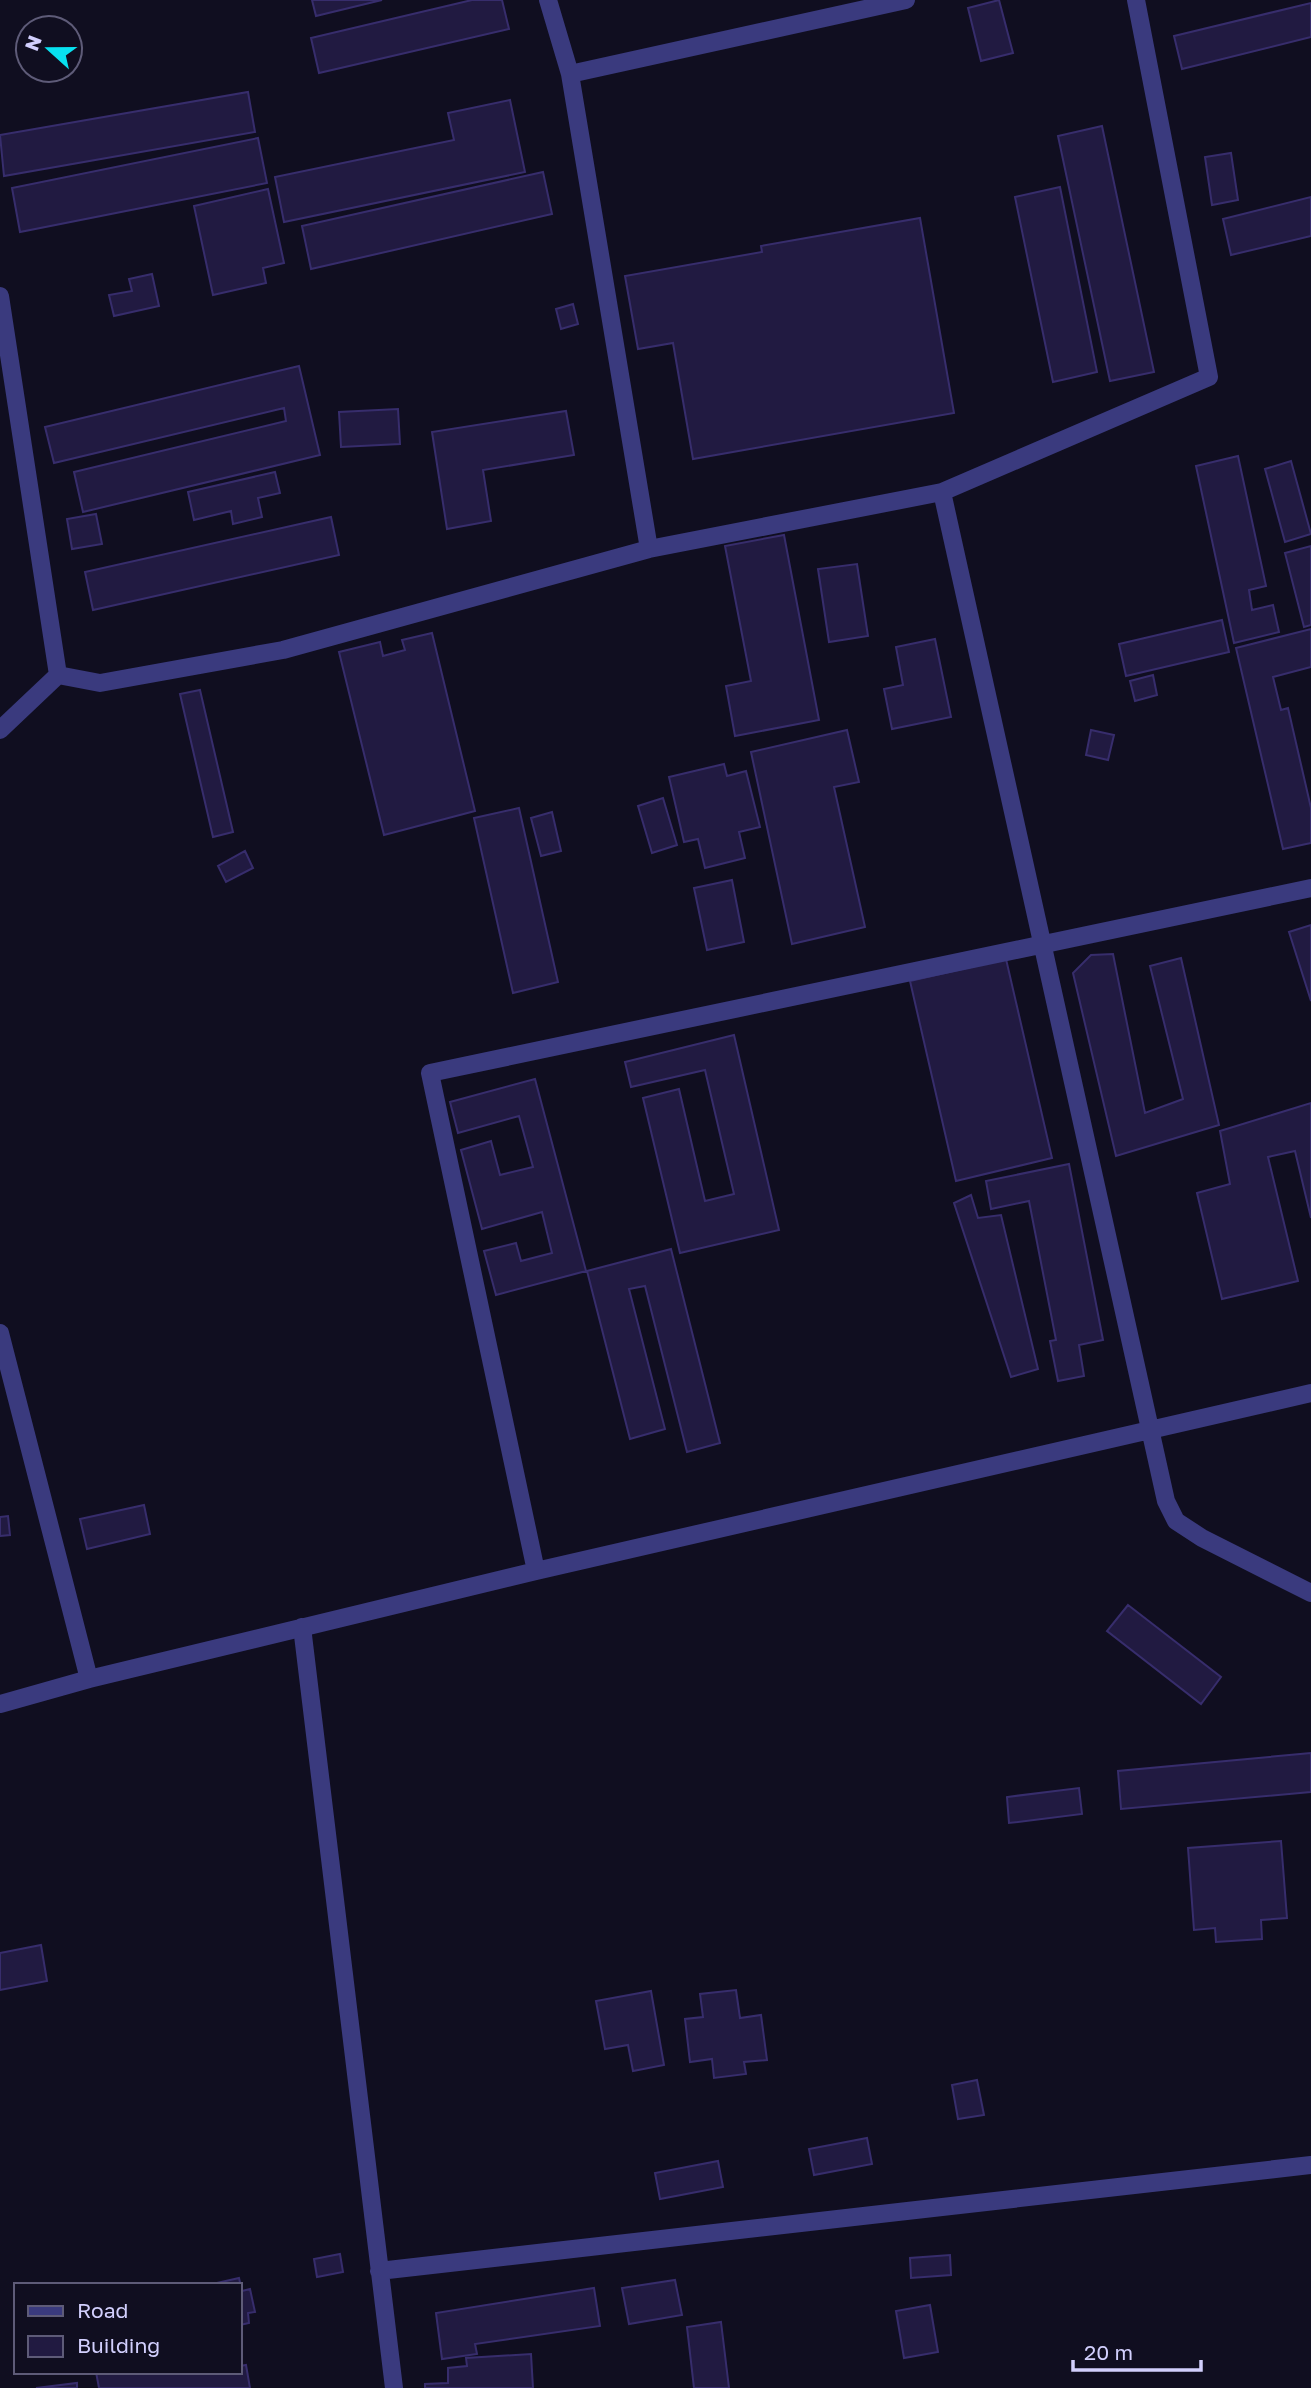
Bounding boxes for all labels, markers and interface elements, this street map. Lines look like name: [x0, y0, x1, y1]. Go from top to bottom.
north arrow: [14, 14, 84, 84]
text: N: [19, 32, 46, 54]
legend: [14, 2283, 242, 2374]
text: Road: [77, 2297, 128, 2323]
scale bar: [1073, 2328, 1201, 2372]
text: Building: [77, 2332, 160, 2358]
text: 20 m: [1084, 2339, 1133, 2365]

